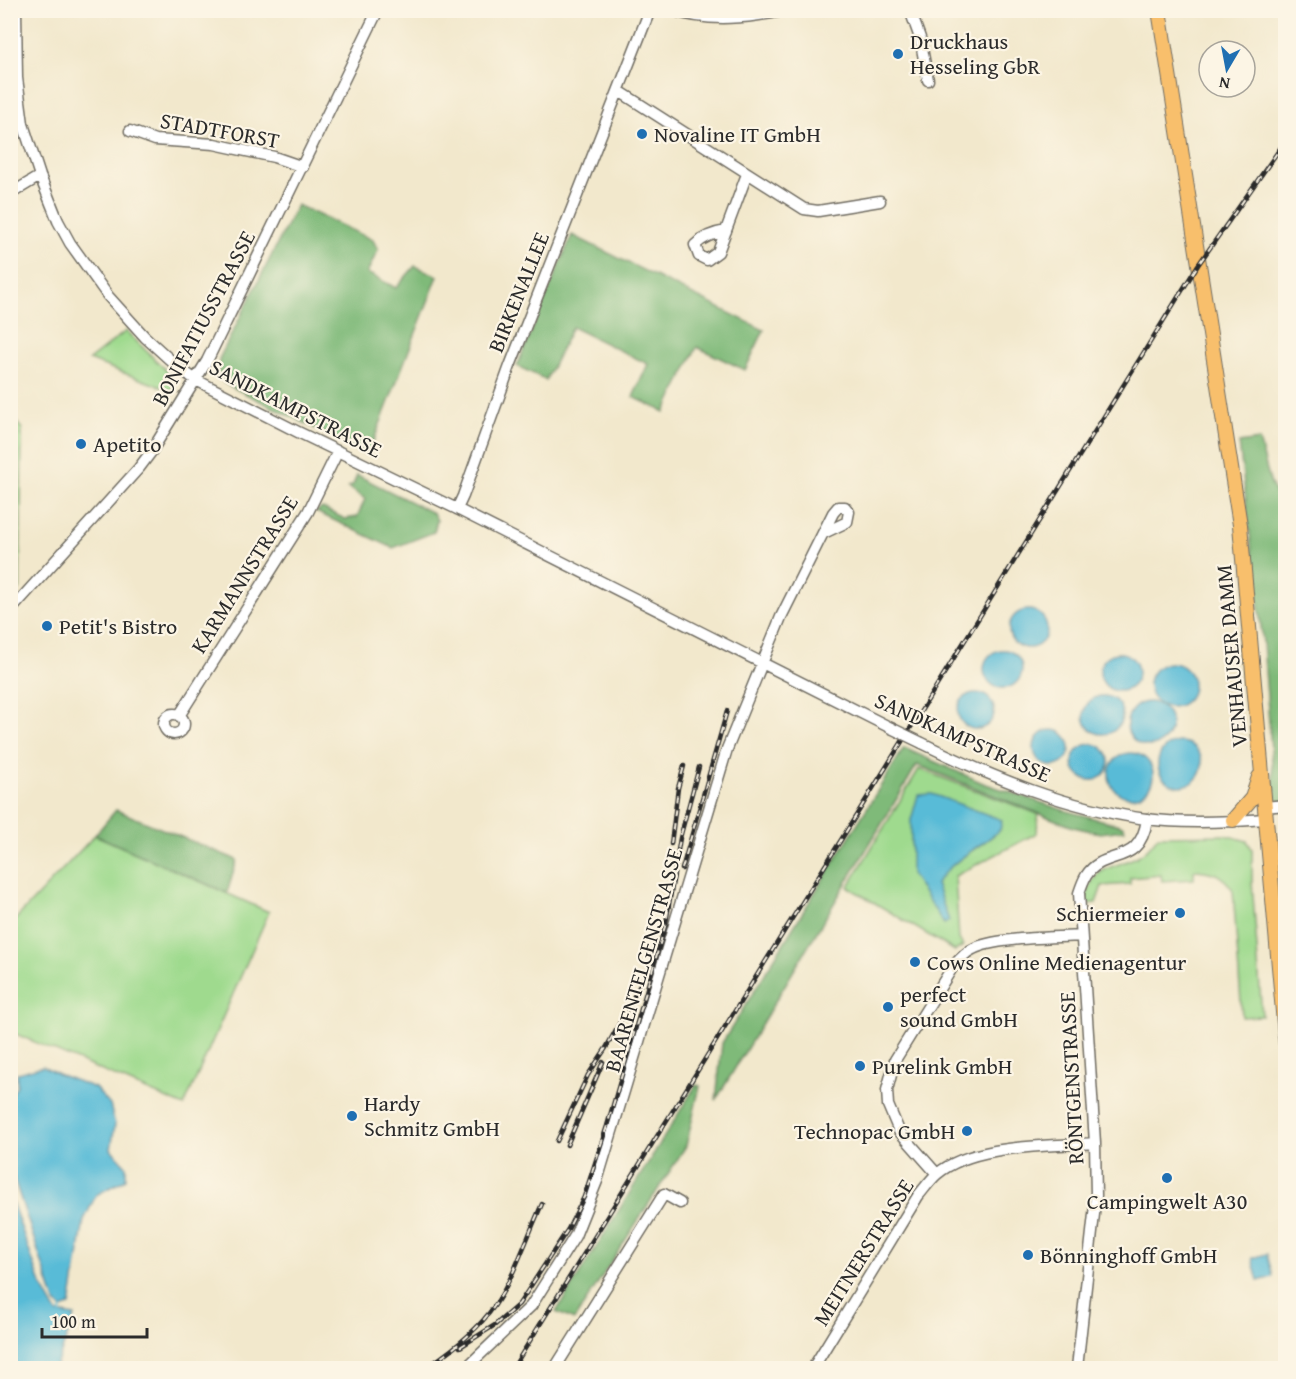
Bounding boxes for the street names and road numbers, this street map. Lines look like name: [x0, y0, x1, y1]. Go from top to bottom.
street label: STADTFORST: [158, 104, 282, 156]
street label: BONIFATIUSSTRASSE: [143, 225, 263, 411]
street label: BIRKENALLEE: [479, 227, 557, 357]
street label: SANDKAMPSTRASSE: [204, 351, 388, 465]
street label: KARMANNSTRASSE: [183, 489, 305, 659]
street label: VENHAUSER DAMM: [1207, 563, 1255, 749]
street label: SANDKAMPSTRASSE: [870, 684, 1056, 790]
street label: BAARENTELGENSTRASSE: [596, 844, 690, 1076]
street label: RÖNTGENSTRASSE: [1050, 991, 1092, 1165]
street label: MEITNERSTRASSE: [805, 1172, 921, 1332]

